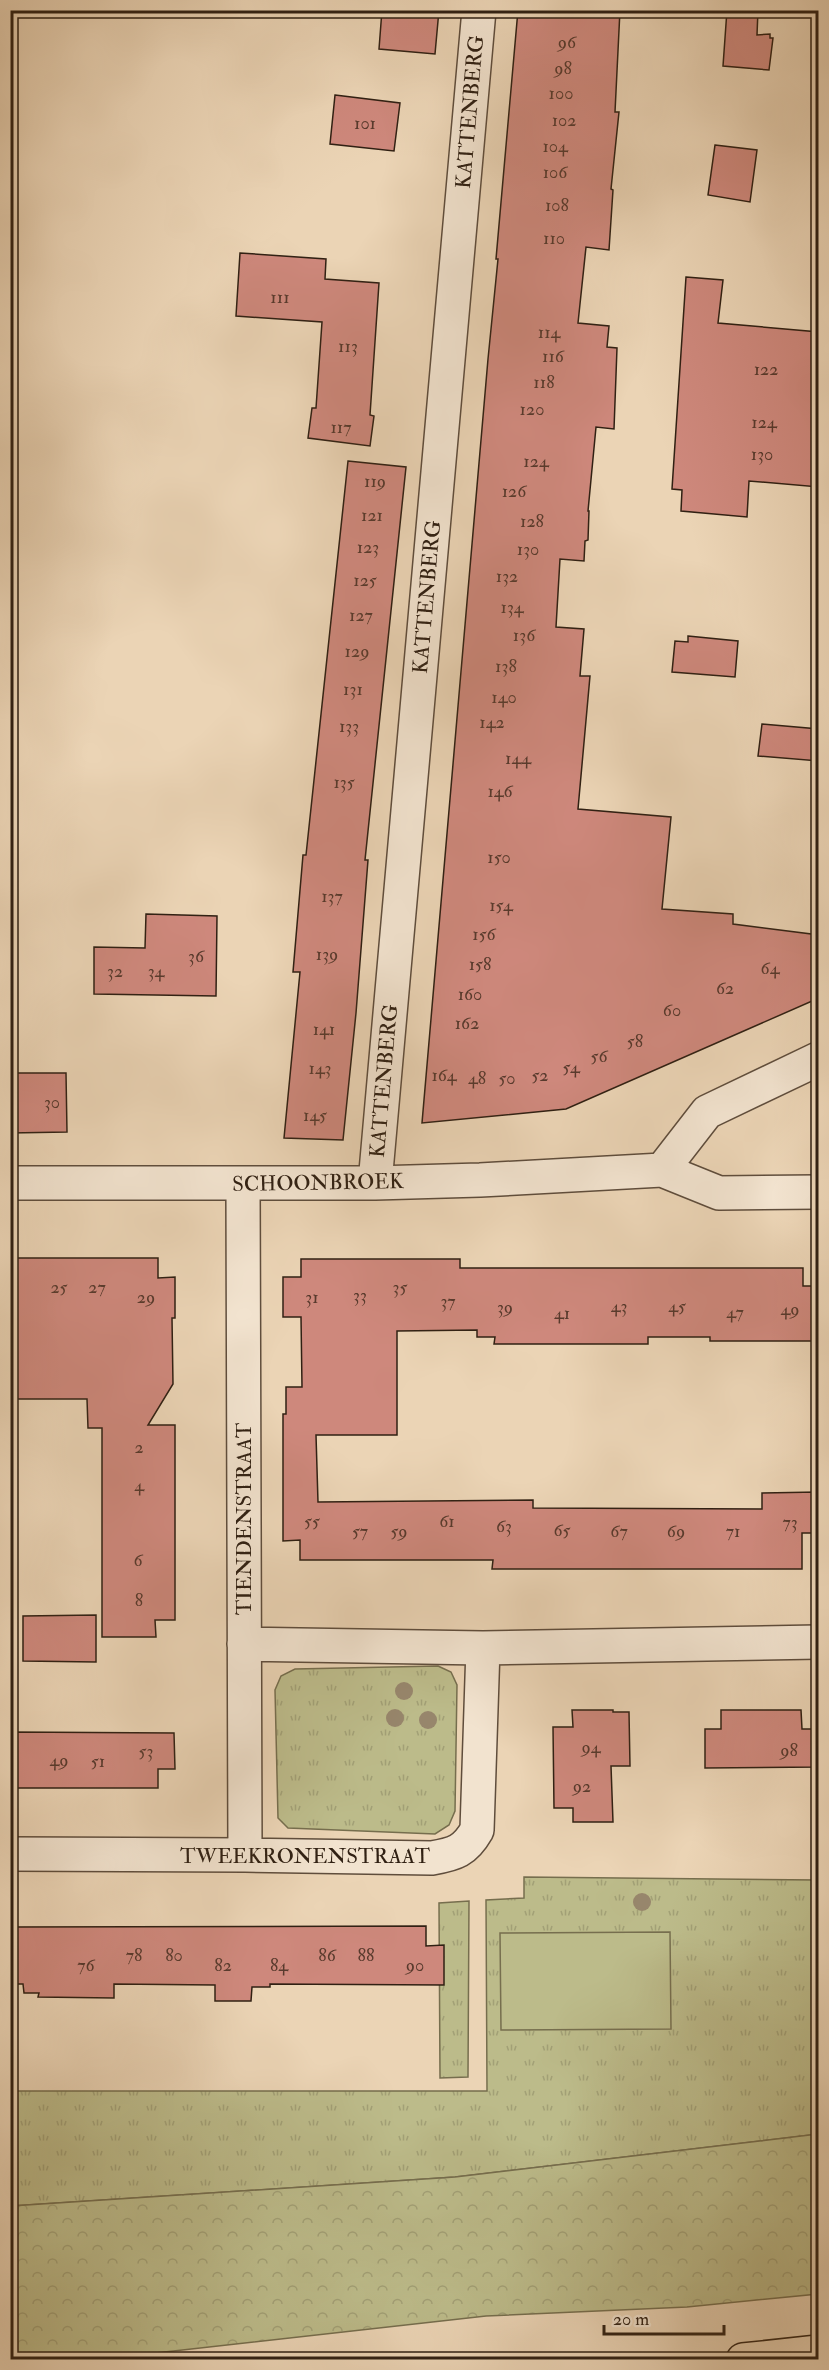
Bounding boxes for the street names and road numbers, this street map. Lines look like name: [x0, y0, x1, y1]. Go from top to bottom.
street label: KATTENBERG: [450, 34, 490, 190]
street label: KATTENBERG: [407, 519, 447, 675]
street label: KATTENBERG: [364, 1003, 404, 1159]
street label: SCHOONBROEK: [232, 1168, 404, 1198]
street label: TIENDENSTRAAT: [231, 1422, 258, 1615]
street label: TWEEKRONENSTRAAT: [180, 1843, 430, 1870]

